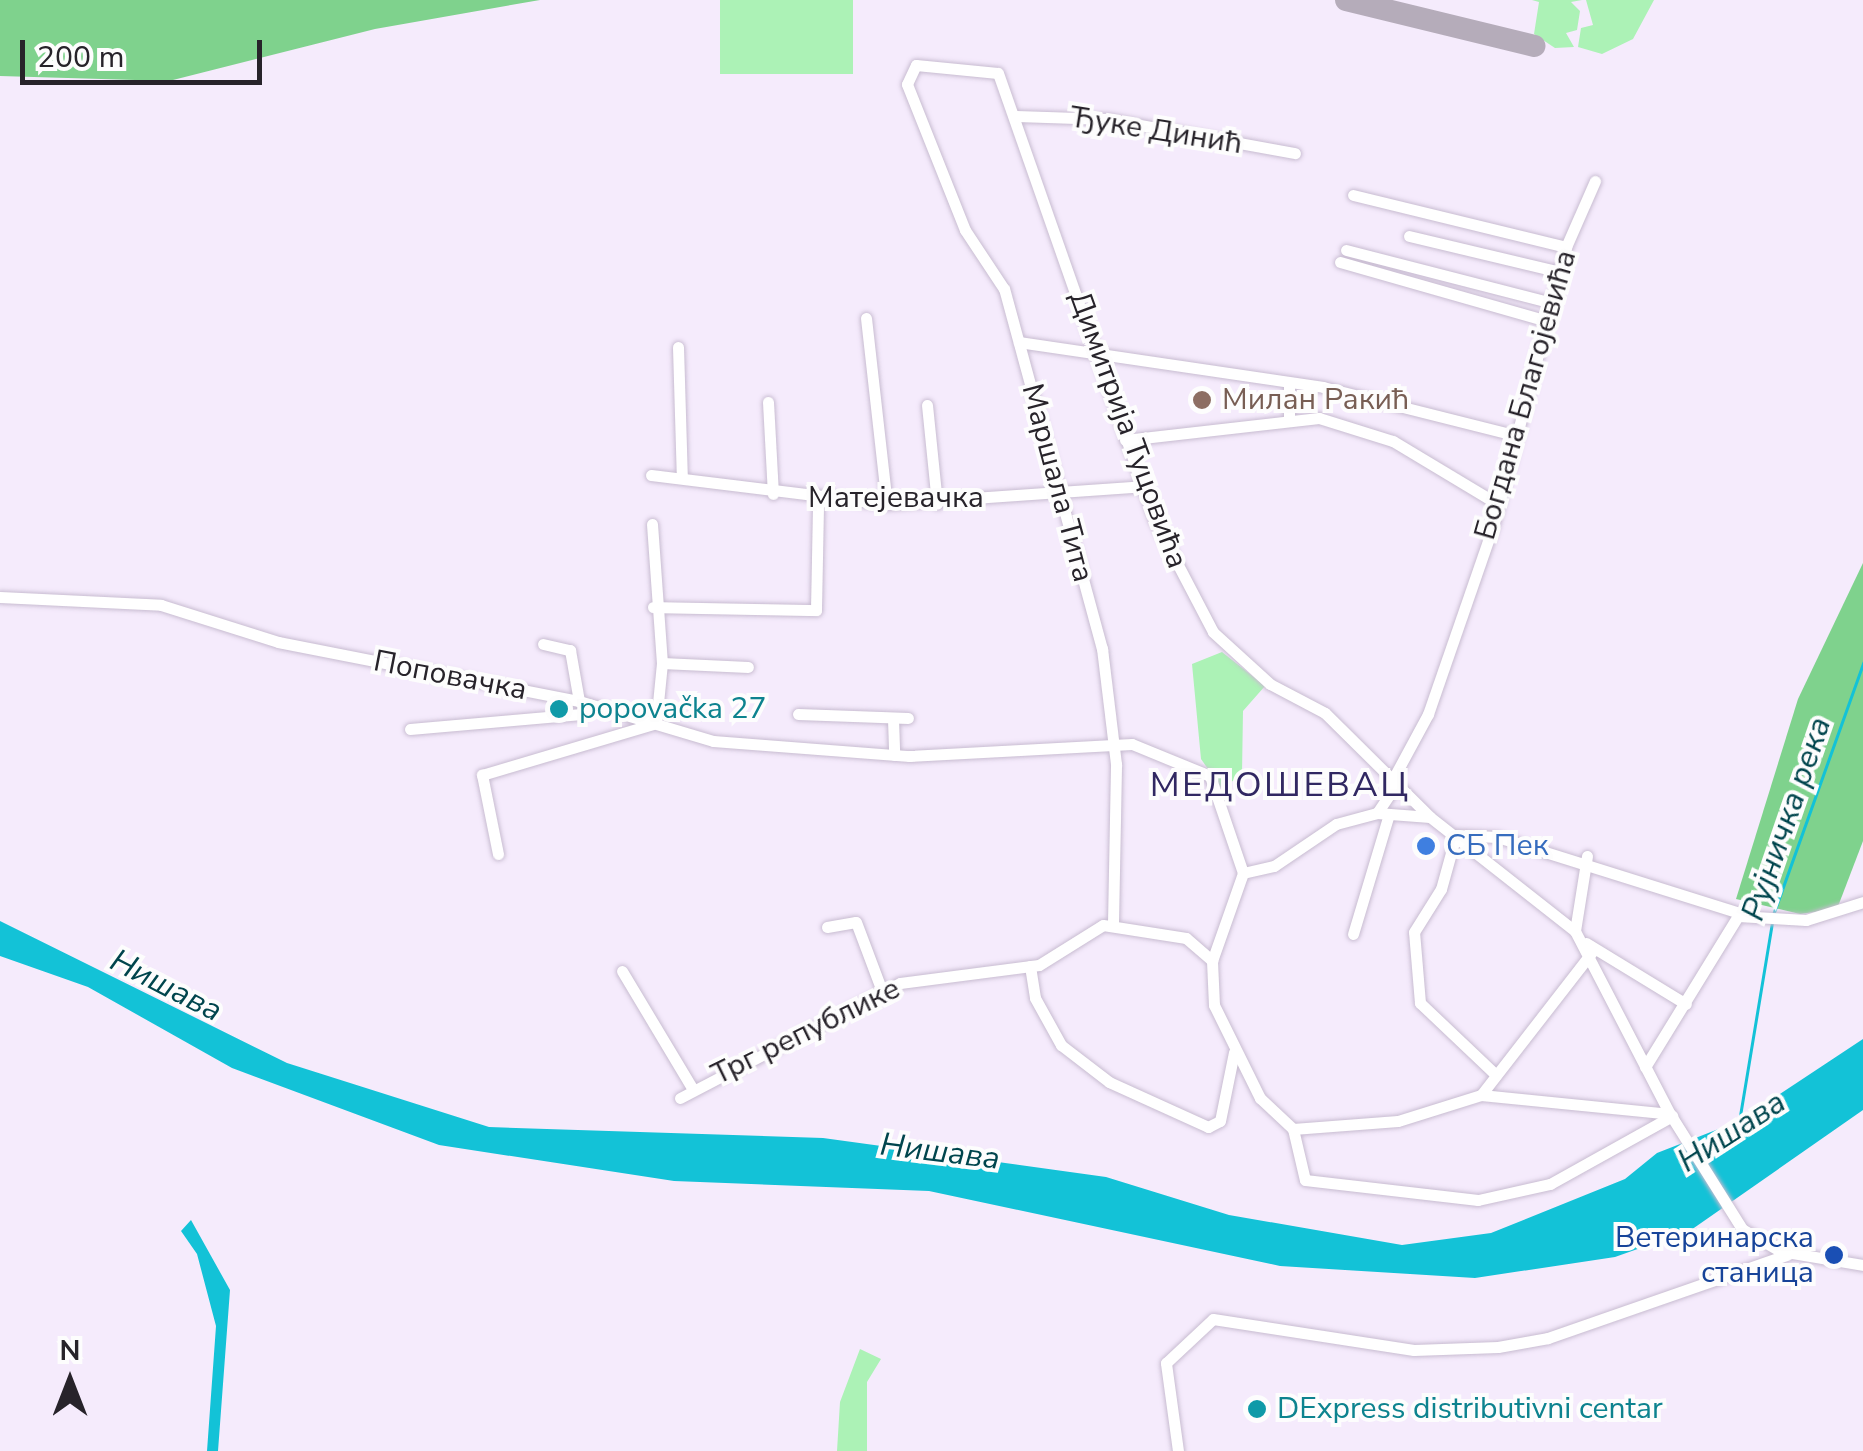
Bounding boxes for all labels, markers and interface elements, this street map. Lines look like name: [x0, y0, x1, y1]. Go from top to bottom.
scale bar: [25, 20, 268, 82]
text: 200 m: [37, 37, 124, 78]
street label: Ђуке Динић: [1067, 100, 1245, 162]
street label: Богдана Благојевића: [1467, 246, 1585, 544]
street label: Димитрија Туцовића: [1061, 287, 1195, 573]
street label: Маршала Тита: [1013, 380, 1101, 586]
place label: Милан Ракић: [1222, 382, 1409, 418]
marker: Милан Ракић: [1191, 389, 1213, 411]
street label: Матејевачка: [808, 480, 984, 516]
street label: Поповачка: [370, 644, 530, 708]
place label: popovačka 27: [579, 691, 767, 727]
marker: popovačka 27: [548, 698, 570, 720]
water label: Рујничка река: [1734, 712, 1840, 926]
district label: МЕДОШЕВАЦ: [1150, 764, 1410, 806]
place label: СБ Пек: [1446, 828, 1548, 864]
marker: СБ Пек: [1415, 835, 1437, 857]
water label: Нишава: [104, 942, 228, 1030]
street label: Трг републике: [706, 971, 906, 1093]
water label: Нишава: [1671, 1083, 1793, 1181]
water label: Нишава: [878, 1126, 1002, 1178]
place label: Ветеринарска станица: [1615, 1220, 1814, 1290]
marker: Ветеринарска станица: [1823, 1244, 1845, 1266]
north arrow: [20, 1331, 120, 1431]
text: N: [60, 1332, 80, 1370]
place label: DExpress distributivni centar: [1277, 1391, 1663, 1427]
marker: DExpress distributivni centar: [1246, 1398, 1268, 1420]

